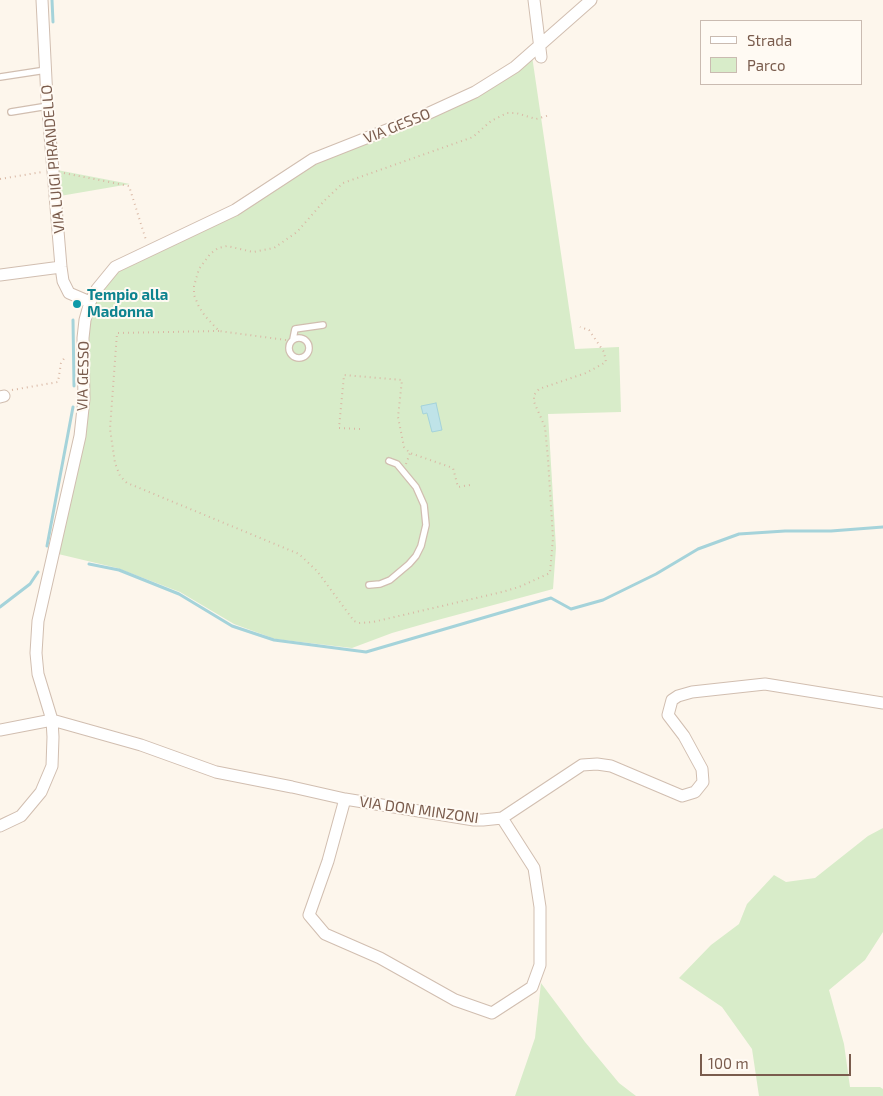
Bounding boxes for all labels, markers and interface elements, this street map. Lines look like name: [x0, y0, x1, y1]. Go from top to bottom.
legend: [700, 20, 863, 85]
text: Strada: [747, 31, 792, 49]
text: Parco: [747, 56, 786, 74]
street label: VIA LUIGI PIRANDELLO: [38, 84, 68, 234]
street label: VIA GESSO: [361, 104, 433, 148]
place label: Tempio alla Madonna: [87, 286, 168, 321]
marker: Tempio alla Madonna: [71, 298, 83, 310]
street label: VIA GESSO: [73, 341, 93, 411]
street label: VIA DON MINZONI: [358, 793, 480, 827]
scale bar: [703, 1044, 854, 1076]
text: 100 m: [708, 1054, 749, 1072]

